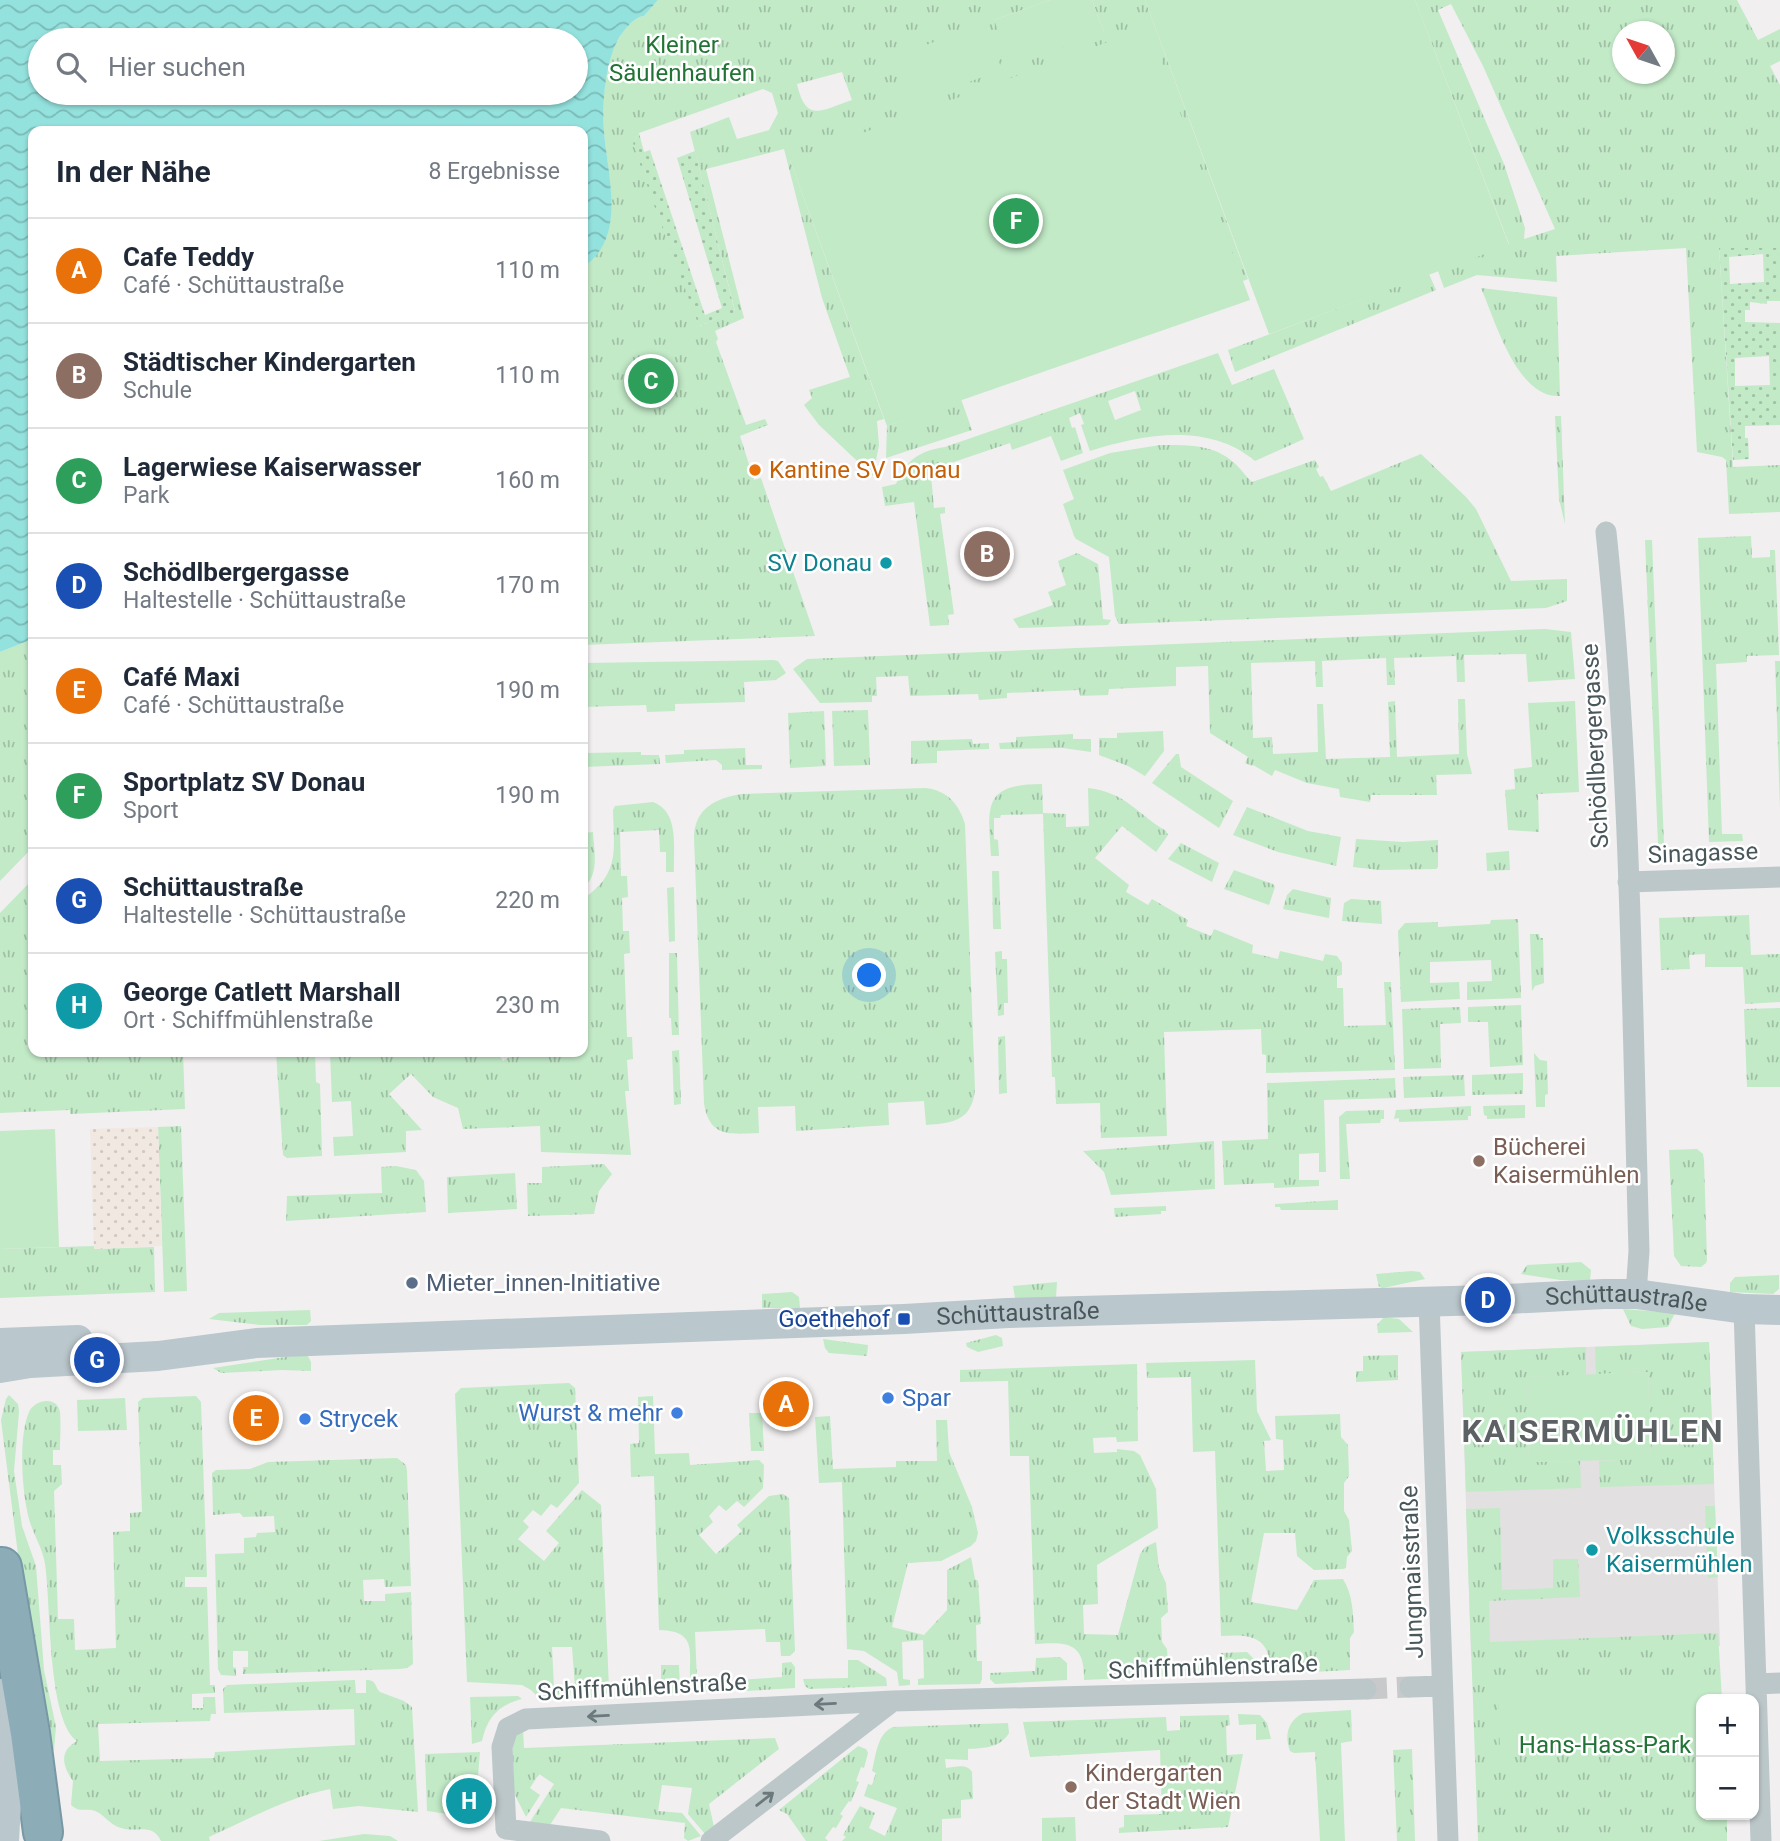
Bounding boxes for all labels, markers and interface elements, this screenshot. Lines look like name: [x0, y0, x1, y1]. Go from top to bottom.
north arrow: [1612, 21, 1675, 84]
search box: [28, 28, 588, 105]
park label: Kleiner Säulenhaufen: [609, 31, 755, 87]
icon: search: [52, 48, 90, 86]
text: Hier suchen: [108, 52, 246, 82]
text: In der Nähe: [56, 154, 211, 189]
text: 8 Ergebnisse: [428, 158, 560, 185]
pin: F: [993, 195, 1039, 247]
text: Cafe Teddy: [123, 242, 254, 272]
text: A: [71, 257, 87, 284]
text: 110 m: [495, 257, 560, 284]
text: Café · Schüttaustraße: [123, 272, 344, 299]
text: Städtischer Kindergarten: [123, 347, 416, 377]
pin: C: [628, 355, 674, 407]
text: B: [72, 362, 86, 389]
text: 110 m: [495, 362, 560, 389]
text: Schule: [123, 377, 192, 404]
text: Lagerwiese Kaiserwasser: [123, 452, 421, 482]
place label: Kantine SV Donau: [769, 456, 960, 484]
marker: Kantine SV Donau: [747, 462, 763, 478]
text: C: [71, 467, 87, 494]
text: 160 m: [495, 467, 560, 494]
text: Park: [123, 482, 169, 509]
pin: B: [964, 528, 1010, 580]
place label: SV Donau: [768, 549, 872, 577]
marker: SV Donau: [878, 555, 894, 571]
text: Schödlbergergasse: [123, 557, 349, 587]
text: D: [72, 572, 86, 599]
text: 170 m: [495, 572, 560, 599]
text: Haltestelle · Schüttaustraße: [123, 587, 406, 614]
street label: Schödlbergergasse: [1576, 643, 1614, 849]
text: Café Maxi: [123, 662, 240, 692]
text: E: [73, 677, 85, 704]
text: 190 m: [495, 677, 560, 704]
text: Café · Schüttaustraße: [123, 692, 344, 719]
text: Sportplatz SV Donau: [123, 767, 365, 797]
text: F: [73, 782, 85, 809]
text: 190 m: [495, 782, 560, 809]
text: Sport: [123, 797, 179, 824]
street label: Sinagasse: [1647, 837, 1759, 869]
text: Schüttaustraße: [123, 872, 303, 902]
text: G: [71, 887, 87, 914]
text: 220 m: [495, 887, 560, 914]
text: Haltestelle · Schüttaustraße: [123, 902, 406, 929]
your location: [852, 958, 886, 992]
text: George Catlett Marshall: [123, 977, 401, 1007]
text: H: [71, 992, 87, 1019]
text: 230 m: [495, 992, 560, 1019]
text: Ort · Schiffmühlenstraße: [123, 1007, 373, 1034]
place label: Bücherei Kaisermühlen: [1493, 1133, 1640, 1189]
marker: Bücherei Kaisermühlen: [1471, 1153, 1487, 1169]
place label: Mieter_innen-Initiative: [426, 1269, 660, 1297]
pin: D: [1465, 1274, 1511, 1326]
marker: Mieter_innen-Initiative: [404, 1275, 420, 1291]
street label: Schüttaustraße: [1544, 1280, 1709, 1318]
street label: Schüttaustraße: [936, 1297, 1100, 1331]
place label: Goethehof: [778, 1305, 891, 1333]
marker: Goethehof: [896, 1311, 912, 1327]
pin: G: [74, 1334, 120, 1386]
pin: A: [763, 1378, 809, 1430]
place label: Spar: [902, 1384, 951, 1412]
marker: Spar: [880, 1390, 896, 1406]
pin: E: [233, 1392, 279, 1444]
place label: Wurst & mehr: [518, 1399, 663, 1427]
place label: Strycek: [319, 1405, 399, 1433]
marker: Wurst & mehr: [669, 1405, 685, 1421]
marker: Strycek: [297, 1411, 313, 1427]
district label: KAISERMÜHLEN: [1462, 1412, 1725, 1450]
street label: Jungmaisstraße: [1395, 1485, 1429, 1659]
place label: Volksschule Kaisermühlen: [1606, 1522, 1753, 1578]
marker: Volksschule Kaisermühlen: [1584, 1542, 1600, 1558]
street label: Schiffmühlenstraße: [1108, 1649, 1318, 1685]
street label: Schiffmühlenstraße: [536, 1668, 748, 1706]
map controls: [1696, 1694, 1759, 1820]
button: +: [1696, 1694, 1759, 1757]
one-way arrow: [814, 1698, 837, 1711]
one-way arrow: [587, 1709, 610, 1722]
park label: Hans-Hass-Park: [1519, 1731, 1692, 1759]
button: −: [1696, 1757, 1759, 1820]
place label: Kindergarten der Stadt Wien: [1085, 1759, 1241, 1815]
pin: H: [446, 1775, 492, 1827]
marker: Kindergarten der Stadt Wien: [1063, 1779, 1079, 1795]
one-way arrow: [755, 1792, 774, 1807]

